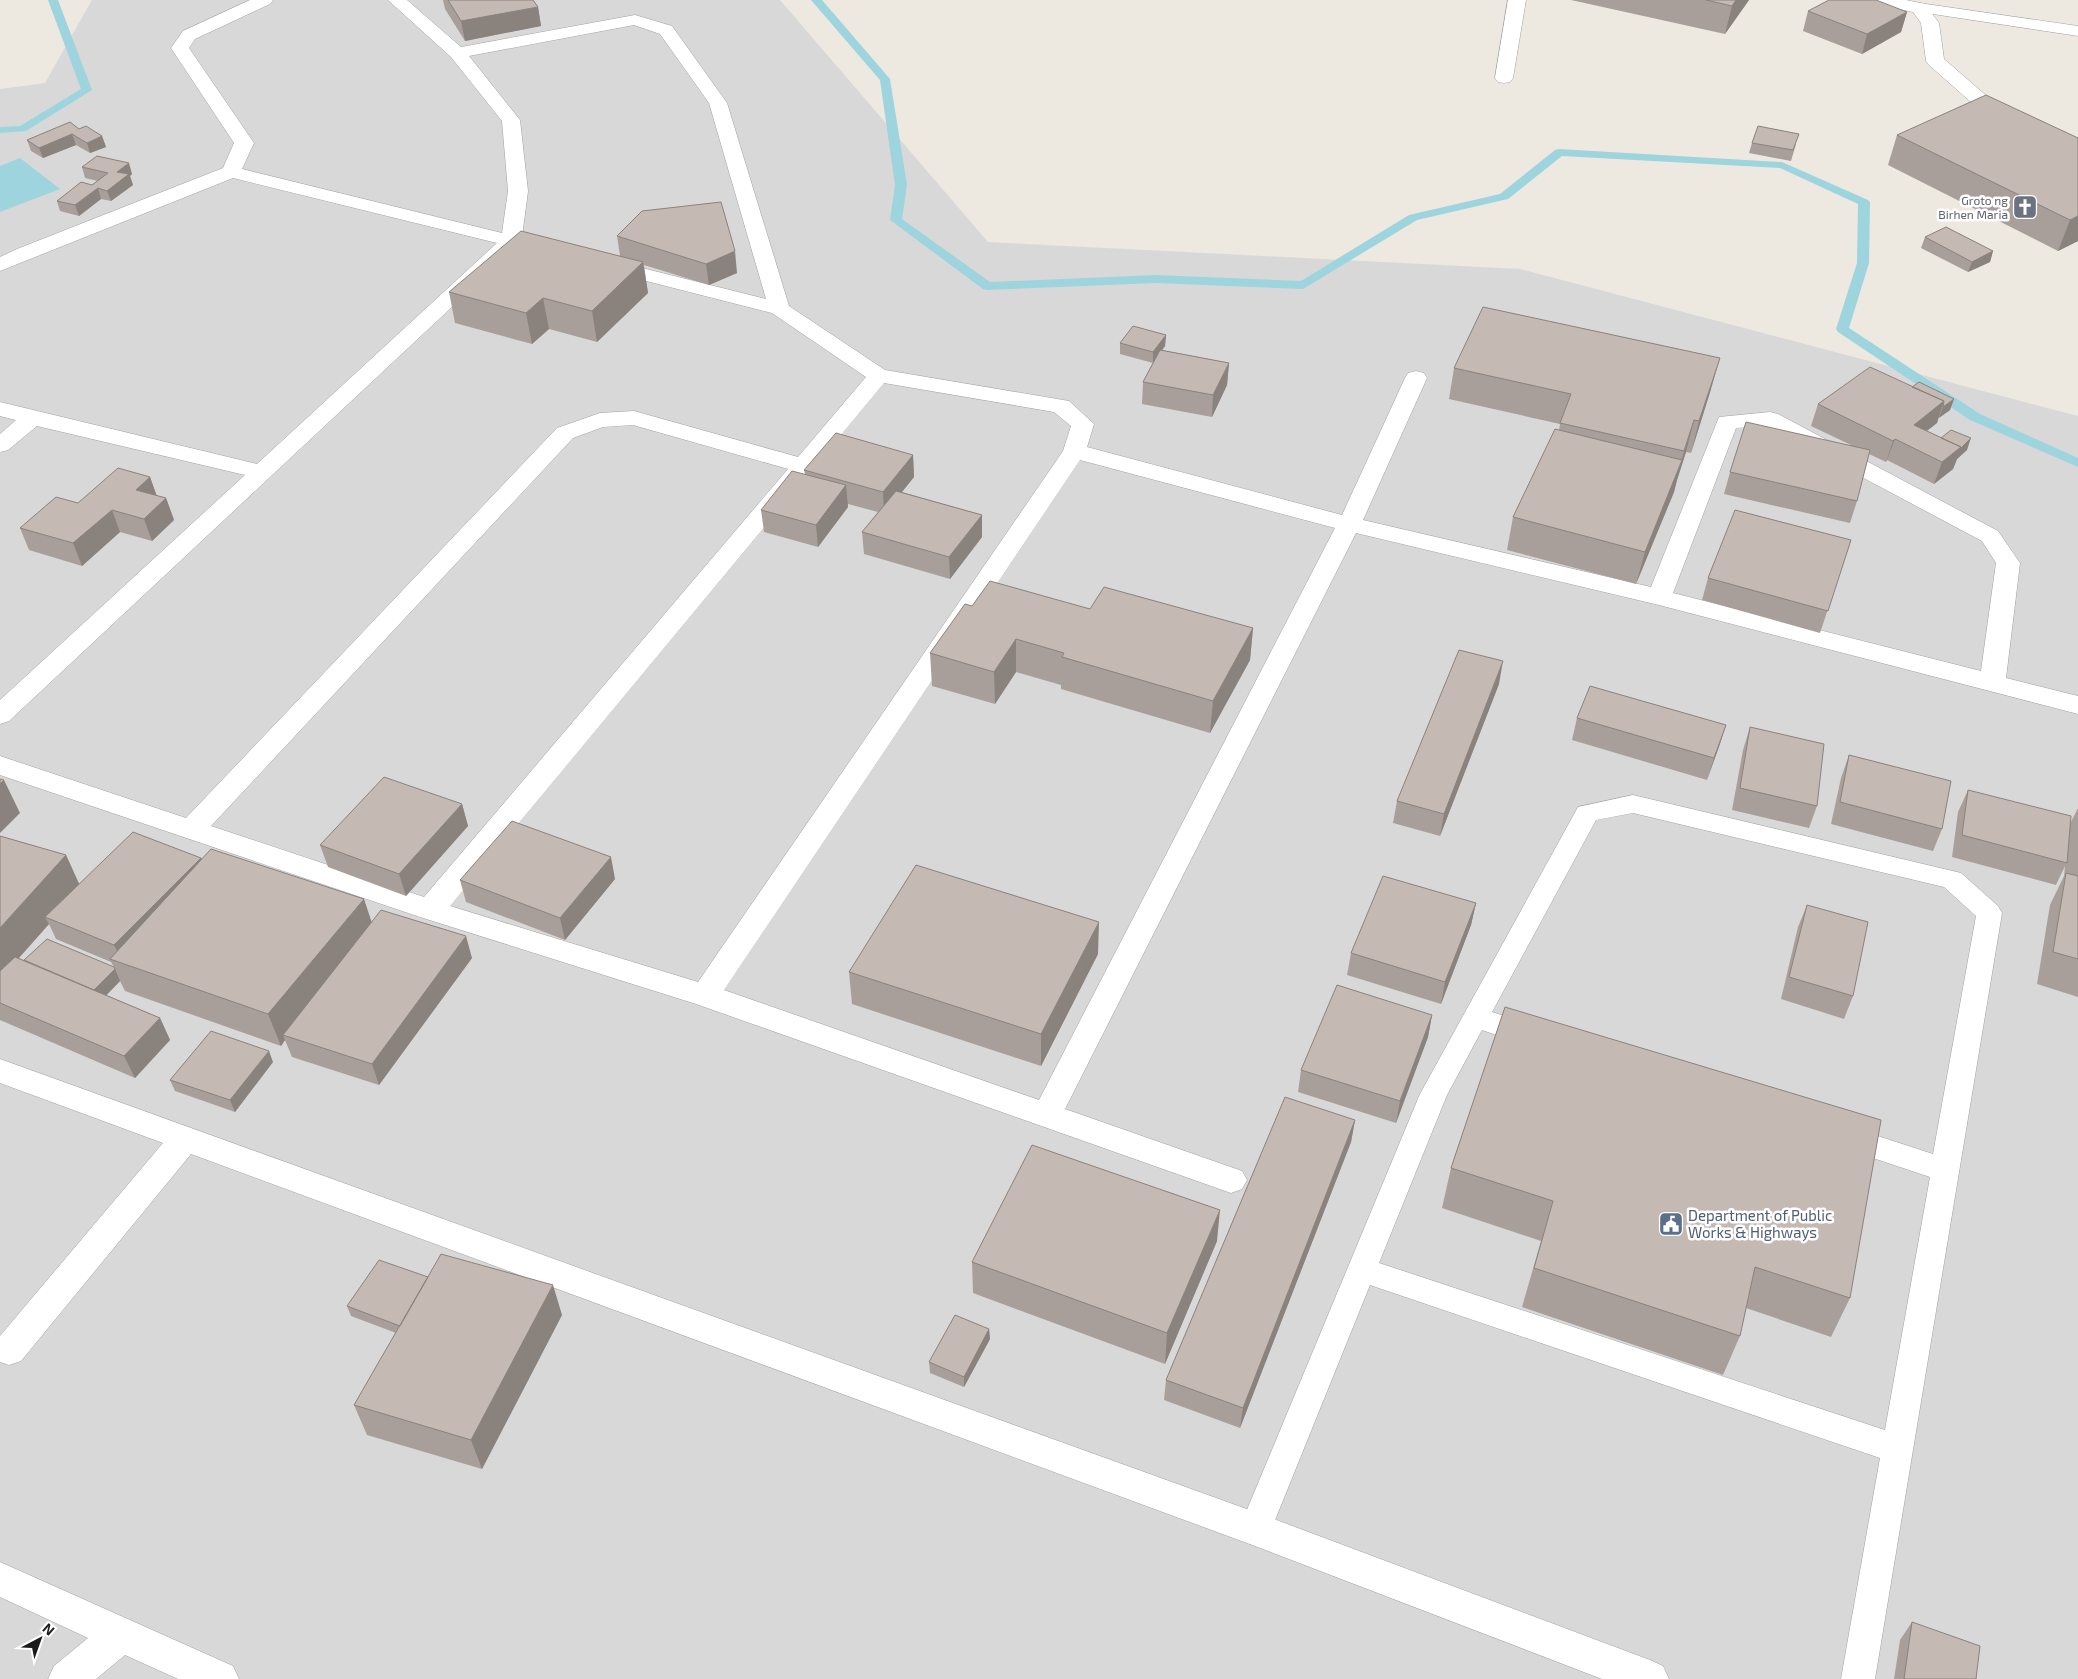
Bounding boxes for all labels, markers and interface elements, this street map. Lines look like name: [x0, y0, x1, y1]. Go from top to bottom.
place label: Groto ng Birhen Maria: [1938, 193, 2008, 221]
church icon: Groto ng Birhen Maria: [2012, 194, 2038, 220]
place label: Department of Public Works & Highways: [1688, 1206, 1832, 1241]
public building icon: Department of Public Works & Highways: [1658, 1211, 1684, 1237]
north arrow: [15, 1614, 65, 1664]
text: N: [39, 1619, 58, 1639]

